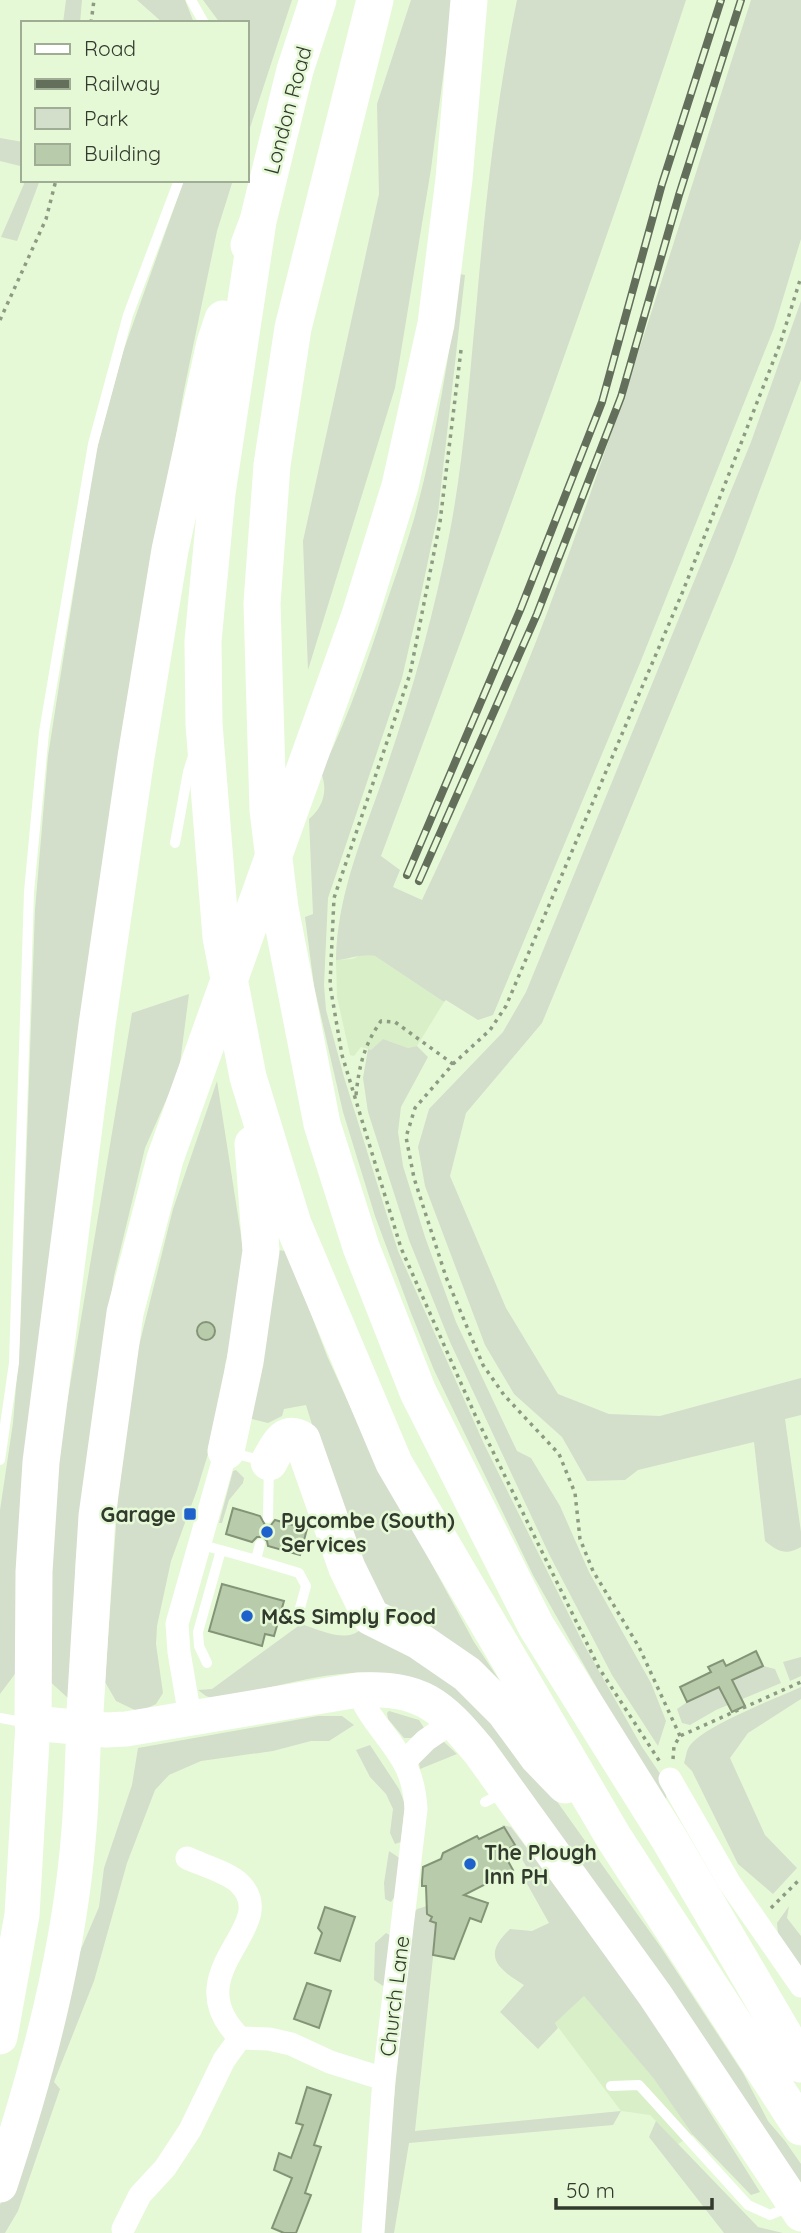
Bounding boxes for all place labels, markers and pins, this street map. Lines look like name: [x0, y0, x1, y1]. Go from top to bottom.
place label: Garage: [100, 1501, 176, 1527]
marker: Garage: [182, 1506, 198, 1522]
place label: Pycombe (South) Services: [281, 1507, 455, 1557]
marker: Pycombe (South) Services: [259, 1524, 275, 1540]
place label: M&S Simply Food: [261, 1603, 436, 1629]
marker: M&S Simply Food: [239, 1608, 255, 1624]
place label: The Plough Inn PH: [484, 1839, 597, 1889]
marker: The Plough Inn PH: [462, 1856, 478, 1872]

